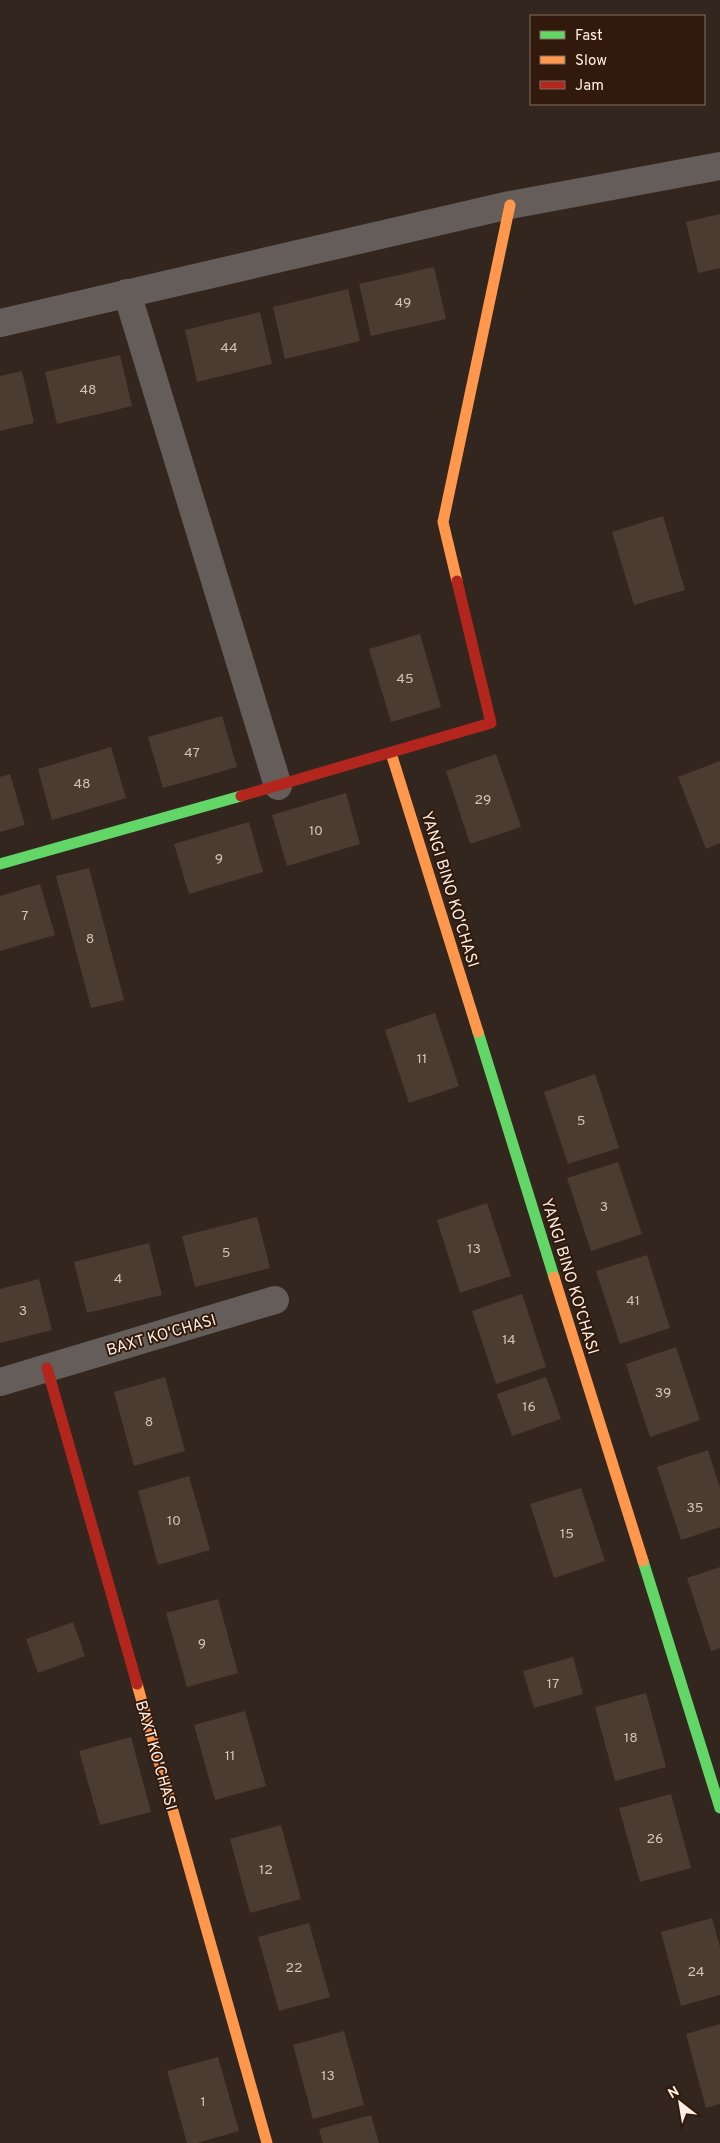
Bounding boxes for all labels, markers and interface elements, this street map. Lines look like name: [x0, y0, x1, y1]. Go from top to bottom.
legend: [530, 15, 705, 105]
text: Fast: [575, 27, 603, 46]
text: Slow: [575, 52, 607, 71]
text: Jam: [575, 77, 604, 96]
house number: 49: [395, 295, 411, 312]
house number: 44: [220, 340, 238, 357]
house number: 48: [79, 382, 97, 399]
house number: 45: [396, 671, 414, 688]
house number: 47: [184, 745, 200, 762]
house number: 48: [73, 776, 91, 793]
house number: 29: [475, 792, 491, 809]
street label: YANGI BINO KO'CHASI: [416, 809, 482, 970]
house number: 10: [309, 823, 323, 840]
house number: 9: [215, 851, 223, 868]
house number: 7: [21, 908, 29, 925]
house number: 8: [86, 931, 94, 948]
house number: 11: [417, 1051, 427, 1068]
house number: 5: [577, 1113, 585, 1130]
street label: YANGI BINO KO'CHASI: [536, 1196, 602, 1357]
house number: 3: [600, 1199, 608, 1216]
house number: 13: [467, 1241, 481, 1258]
house number: 5: [222, 1245, 230, 1262]
house number: 4: [114, 1271, 122, 1288]
house number: 41: [626, 1293, 640, 1310]
house number: 3: [19, 1303, 27, 1320]
street label: BAXT KO'CHASI: [104, 1311, 219, 1361]
house number: 14: [502, 1332, 516, 1349]
house number: 39: [655, 1385, 671, 1402]
house number: 16: [522, 1399, 536, 1416]
house number: 8: [145, 1414, 153, 1431]
house number: 35: [686, 1500, 704, 1517]
house number: 10: [167, 1513, 181, 1530]
house number: 15: [560, 1526, 574, 1543]
house number: 9: [198, 1636, 206, 1653]
house number: 17: [547, 1676, 559, 1693]
street label: BAXT KO'CHASI: [130, 1698, 180, 1813]
house number: 18: [624, 1730, 638, 1747]
house number: 11: [225, 1748, 235, 1765]
house number: 26: [647, 1831, 663, 1848]
house number: 12: [259, 1862, 273, 1879]
house number: 22: [285, 1960, 303, 1977]
house number: 24: [687, 1964, 705, 1981]
house number: 13: [321, 2068, 335, 2085]
north arrow: [655, 2078, 705, 2128]
text: N: [665, 2083, 683, 2103]
house number: 1: [200, 2094, 206, 2111]

